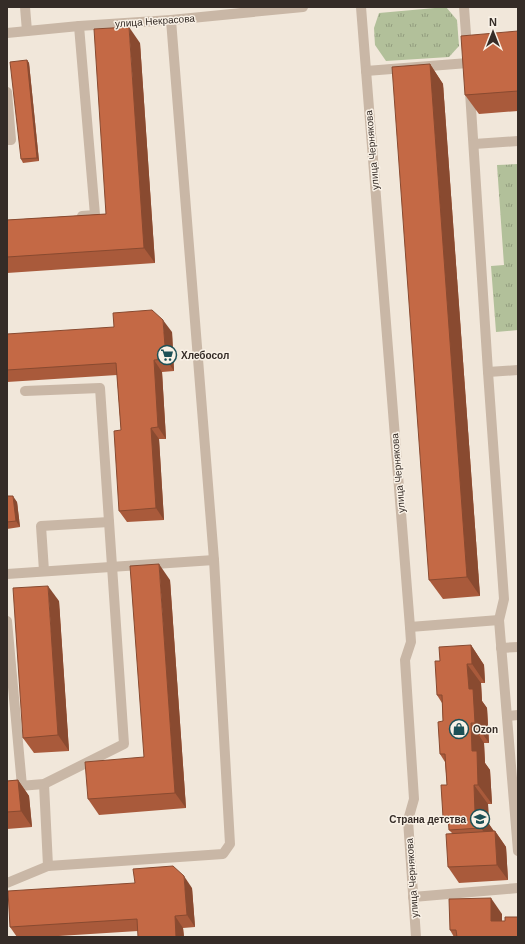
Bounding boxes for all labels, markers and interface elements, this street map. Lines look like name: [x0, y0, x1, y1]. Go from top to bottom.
north arrow: [473, 12, 513, 52]
street label: улица Некрасова: [115, 13, 196, 29]
text: N: [489, 16, 497, 28]
street label: улица Чернякова: [363, 109, 381, 190]
supermarket icon: Хлебосол: [156, 344, 178, 366]
place label: Хлебосол: [181, 350, 229, 361]
street label: улица Чернякова: [389, 432, 407, 513]
shop icon: Ozon: [448, 718, 470, 740]
place label: Ozon: [473, 724, 498, 735]
school or university icon: Страна детства: [469, 808, 491, 830]
place label: Страна детства: [389, 814, 466, 825]
street label: улица Чернякова: [404, 837, 420, 918]

